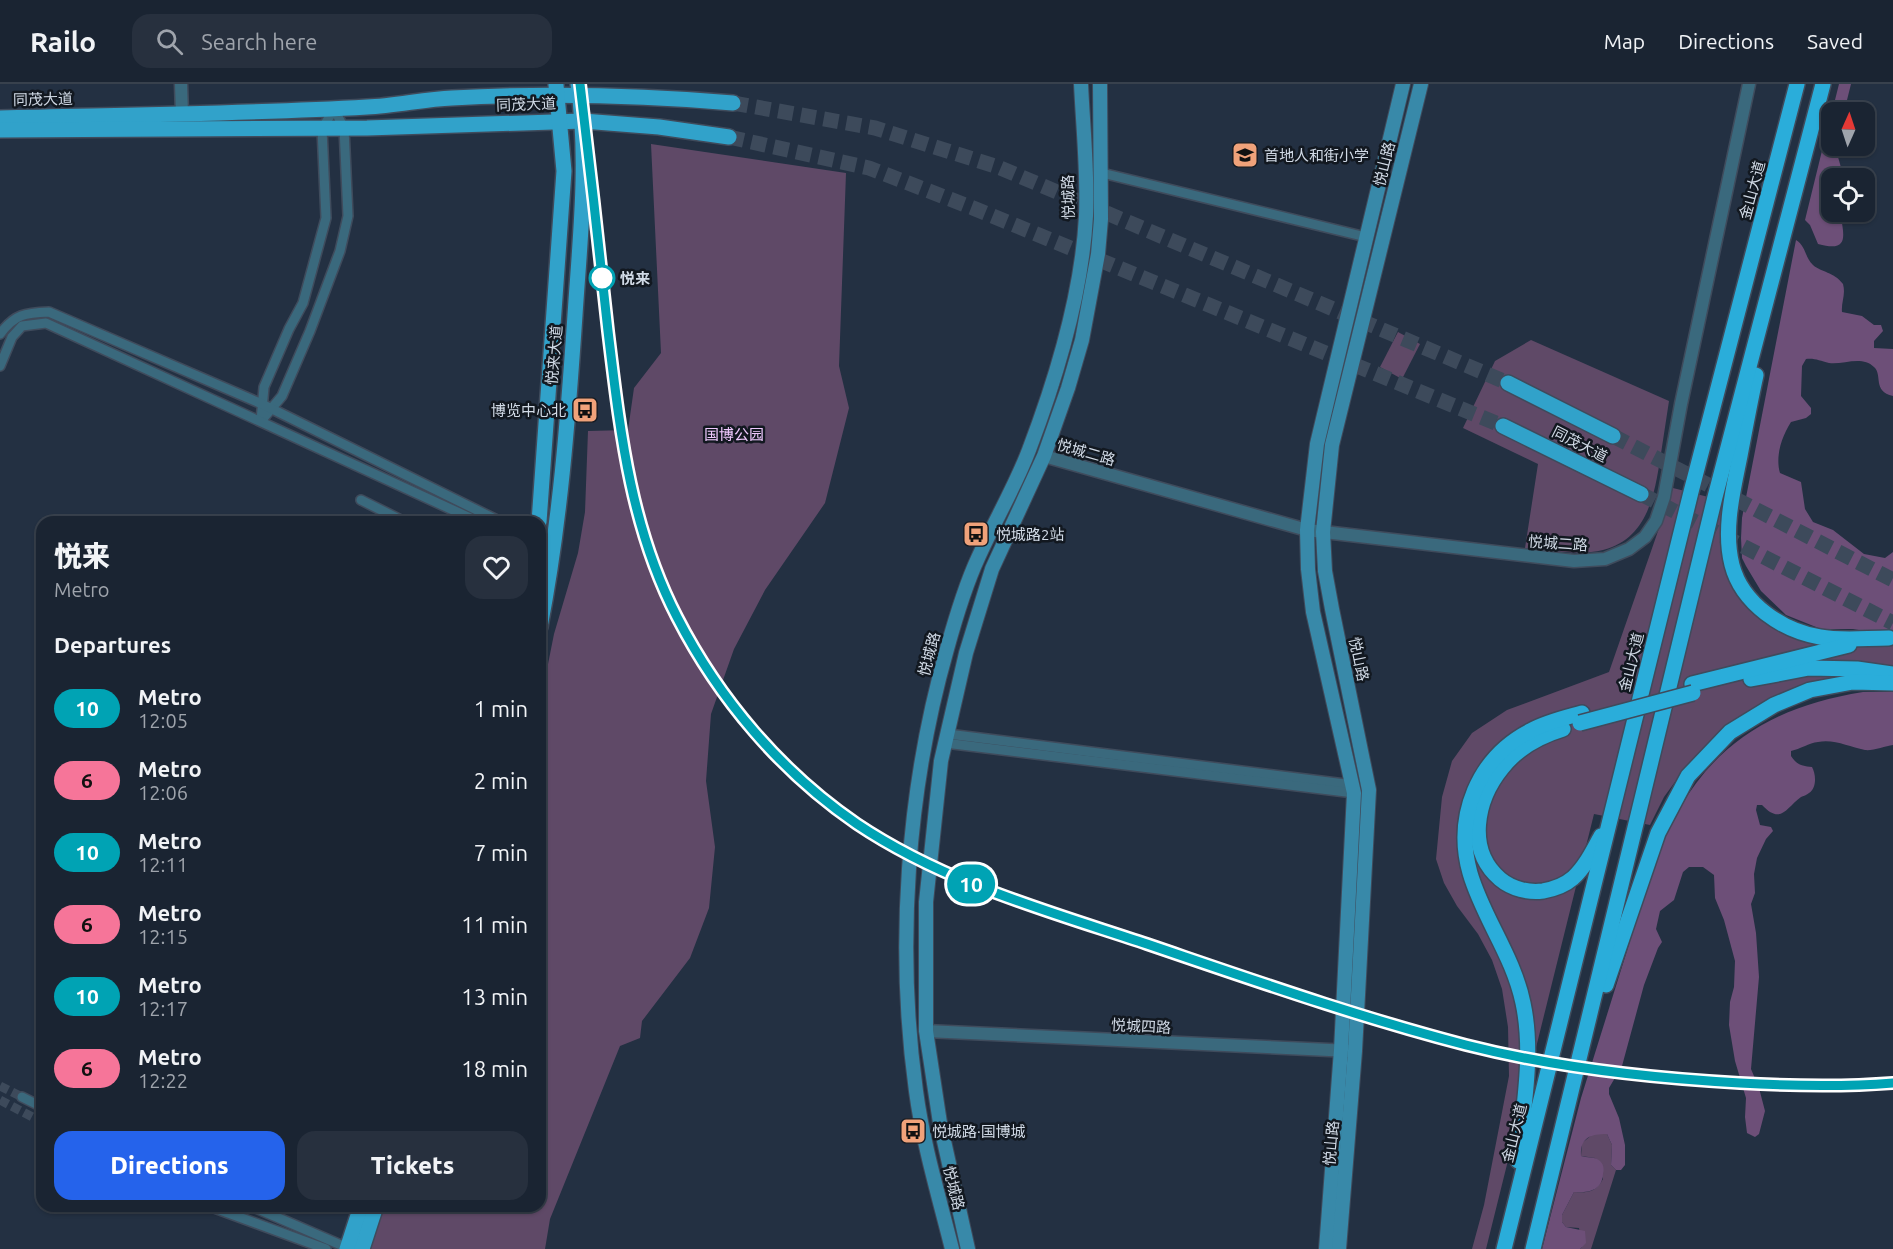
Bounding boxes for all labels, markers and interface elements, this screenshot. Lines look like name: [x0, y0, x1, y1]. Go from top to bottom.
search box: [132, 14, 552, 68]
icon: search: [153, 25, 186, 58]
text: Railo: [30, 26, 96, 57]
text: Search here: [201, 29, 317, 54]
text: Map: [1604, 29, 1645, 53]
text: Directions: [1678, 29, 1774, 53]
text: Saved: [1807, 29, 1863, 53]
street label: 同茂大道: [13, 90, 73, 108]
street label: 同茂大道: [496, 94, 556, 114]
north arrow: [1821, 102, 1875, 156]
map controls: [1821, 102, 1875, 222]
school or university icon: 首地人和街小学: [1230, 140, 1260, 170]
street label: 悦山路: [1370, 140, 1398, 188]
place label: 首地人和街小学: [1264, 147, 1369, 164]
street label: 金山大道: [1736, 159, 1768, 221]
button: locate: [1821, 168, 1875, 222]
street label: 悦城路: [1059, 174, 1077, 220]
marker: 悦来: [589, 265, 615, 291]
place label: 悦来: [620, 270, 650, 287]
street label: 悦来大道: [543, 324, 565, 386]
bus stop icon: 博览中心北: [570, 395, 600, 425]
place label: 博览中心北: [491, 402, 566, 419]
street label: 同茂大道: [1549, 423, 1611, 465]
park label: 国博公园: [704, 426, 764, 443]
street label: 悦城二路: [1055, 436, 1117, 468]
bus stop icon: 悦城路2站: [961, 519, 991, 549]
place label: 悦城路2站: [996, 526, 1064, 543]
street label: 悦城二路: [1527, 532, 1589, 554]
button: heart: [465, 536, 528, 599]
text: 悦来: [54, 540, 110, 571]
text: Metro: [54, 578, 110, 601]
street label: 悦城路: [915, 630, 943, 678]
street label: 金山大道: [1615, 631, 1647, 693]
text: Departures: [54, 632, 171, 657]
street label: 悦山路: [1346, 635, 1372, 683]
text: Metro: [138, 684, 202, 709]
text: 10: [75, 696, 99, 720]
text: 1 min: [474, 696, 528, 721]
text: 12:05: [138, 709, 188, 732]
text: Metro: [138, 756, 202, 781]
text: 6: [81, 768, 93, 792]
text: 2 min: [474, 768, 528, 793]
text: 12:06: [138, 781, 188, 804]
text: Metro: [138, 828, 202, 853]
text: 10: [75, 840, 99, 864]
text: 7 min: [474, 840, 528, 865]
text: 12:11: [138, 853, 188, 876]
line badge: 10: [944, 864, 998, 904]
text: 10: [959, 872, 983, 896]
text: Metro: [138, 900, 202, 925]
text: 6: [81, 912, 93, 936]
text: 11 min: [461, 912, 528, 937]
text: 12:15: [138, 925, 188, 948]
text: Metro: [138, 972, 202, 997]
text: 10: [75, 984, 99, 1008]
text: 13 min: [461, 984, 528, 1009]
text: 12:17: [138, 997, 188, 1020]
street label: 悦城四路: [1111, 1016, 1171, 1036]
text: Metro: [138, 1044, 202, 1069]
text: 6: [81, 1056, 93, 1080]
text: 18 min: [461, 1056, 528, 1081]
text: 12:22: [138, 1069, 188, 1092]
street label: 金山大道: [1498, 1102, 1530, 1164]
bus stop icon: 悦城路·国博城: [898, 1116, 928, 1146]
street label: 悦山路: [1321, 1120, 1341, 1166]
place label: 悦城路·国博城: [932, 1123, 1026, 1140]
button: Directions: [54, 1131, 285, 1200]
button: Tickets: [297, 1131, 528, 1200]
street label: 悦城路: [940, 1164, 968, 1212]

